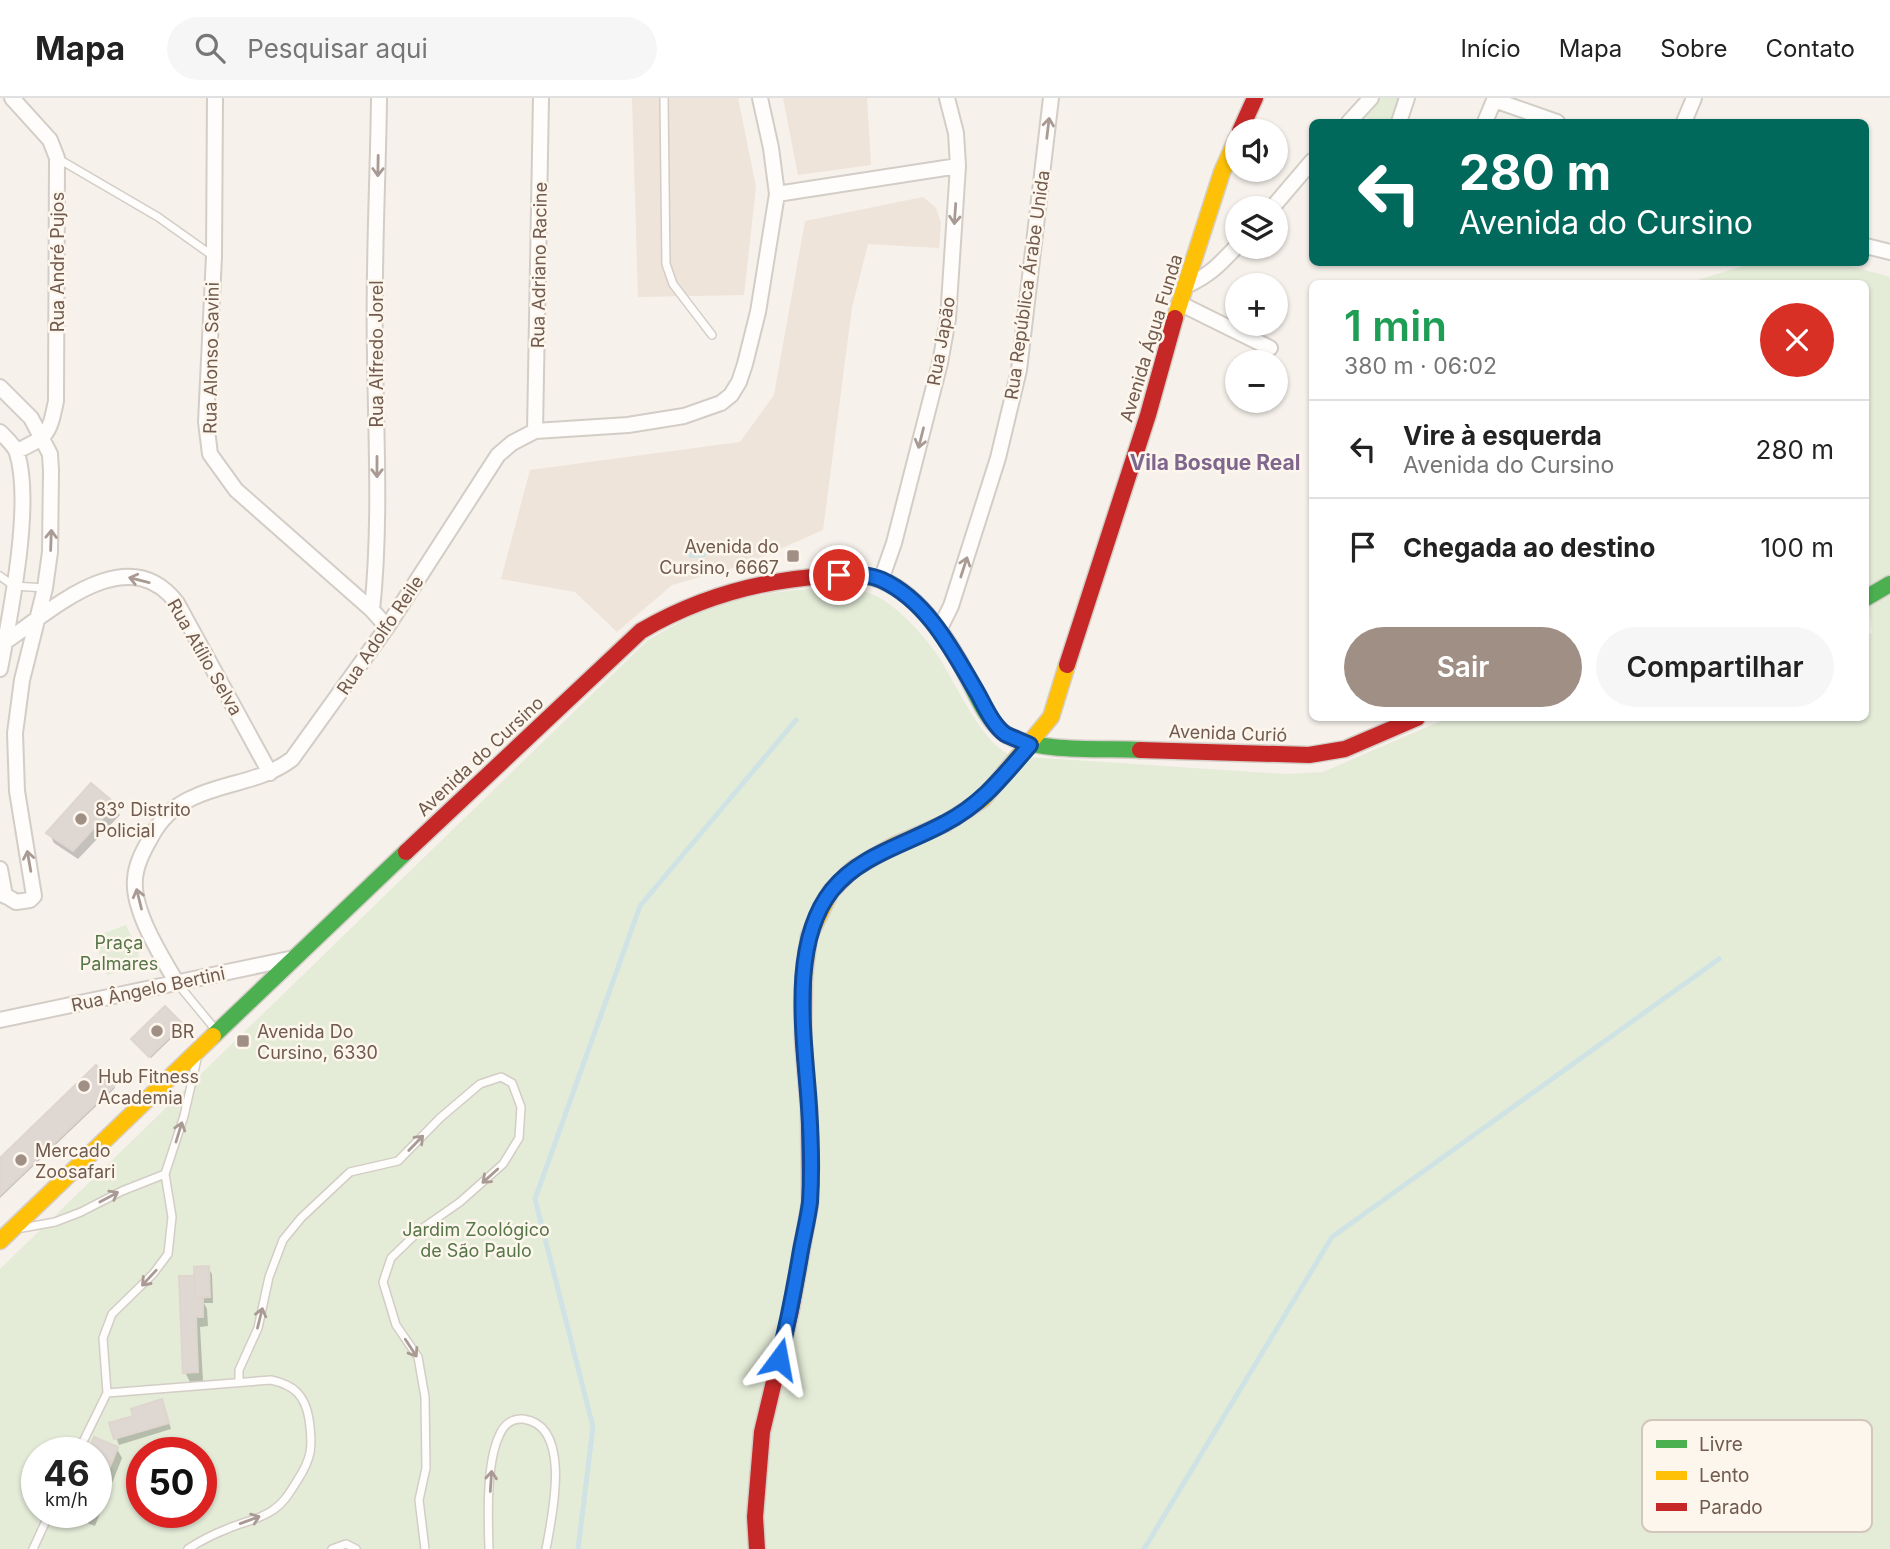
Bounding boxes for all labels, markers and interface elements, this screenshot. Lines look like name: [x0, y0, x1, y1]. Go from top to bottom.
search box: [167, 17, 657, 80]
text: Mapa: [35, 28, 125, 68]
icon: search: [191, 29, 229, 67]
text: Pesquisar aqui: [247, 33, 428, 64]
text: Início: [1460, 34, 1521, 63]
text: Mapa: [1559, 34, 1622, 63]
text: Sobre: [1660, 34, 1727, 63]
text: Contato: [1765, 34, 1855, 63]
one-way arrow: [1041, 117, 1054, 140]
map controls: [1225, 119, 1288, 413]
button: sound: [1225, 119, 1288, 182]
text: 280 m: [1459, 143, 1611, 202]
icon: left: [1344, 147, 1435, 238]
one-way arrow: [371, 154, 385, 177]
street label: Rua República Árabe Unida: [999, 169, 1054, 401]
street label: Rua Adriano Racine: [527, 182, 551, 348]
street label: Rua André Pujos: [47, 192, 68, 332]
button: layers: [1225, 196, 1288, 259]
one-way arrow: [948, 202, 961, 225]
text: Avenida do Cursino: [1459, 203, 1753, 242]
street label: Avenida Água Funda: [1115, 251, 1187, 424]
button: +: [1225, 273, 1288, 336]
street label: Rua Alfredo Jorel: [366, 280, 387, 428]
street label: Rua Alonso Savini: [199, 282, 223, 434]
street label: Rua Japão: [923, 295, 959, 387]
text: 1 min: [1344, 300, 1447, 351]
button: close: [1760, 303, 1834, 377]
button: −: [1225, 350, 1288, 413]
text: 380 m · 06:02: [1344, 352, 1497, 380]
text: Vire à esquerda: [1403, 420, 1602, 451]
one-way arrow: [914, 426, 927, 449]
icon: left: [1344, 430, 1382, 468]
text: 280 m: [1756, 434, 1834, 465]
district label: Vila Bosque Real: [1130, 450, 1300, 475]
text: Avenida do Cursino: [1403, 451, 1614, 479]
one-way arrow: [370, 455, 384, 478]
icon: arrive: [1344, 528, 1382, 566]
one-way arrow: [44, 529, 57, 552]
text: Chegada ao destino: [1403, 532, 1655, 563]
text: 100 m: [1761, 532, 1834, 563]
place label: Avenida do Cursino, 6667: [659, 536, 779, 578]
pin: [809, 545, 869, 605]
marker: Avenida do Cursino, 6667: [785, 548, 801, 564]
icon: arrive: [820, 556, 858, 594]
one-way arrow: [958, 556, 971, 578]
street label: Rua Adolfo Reile: [332, 572, 428, 698]
one-way arrow: [128, 573, 150, 586]
street label: Rua Atílio Selva: [163, 595, 247, 719]
button: Sair: [1344, 627, 1582, 707]
button: Compartilhar: [1596, 627, 1834, 707]
street label: Avenida do Cursino: [412, 692, 548, 820]
street label: Avenida Curió: [1168, 720, 1288, 746]
place label: 83° Distrito Policial: [95, 799, 191, 841]
marker: 83° Distrito Policial: [73, 811, 89, 827]
one-way arrow: [22, 850, 35, 873]
one-way arrow: [132, 888, 145, 911]
park label: Praça Palmares: [80, 932, 158, 974]
street label: Rua Ângelo Bertini: [69, 961, 227, 1016]
place label: BR: [171, 1021, 195, 1042]
place label: Avenida Do Cursino, 6330: [257, 1021, 378, 1063]
marker: BR: [149, 1023, 165, 1039]
marker: Avenida Do Cursino, 6330: [235, 1033, 251, 1049]
place label: Hub Fitness Academia: [98, 1066, 199, 1108]
marker: Hub Fitness Academia: [76, 1078, 92, 1094]
one-way arrow: [174, 1121, 186, 1143]
one-way arrow: [407, 1135, 424, 1152]
place label: Mercado Zoosafari: [35, 1140, 115, 1182]
marker: Mercado Zoosafari: [13, 1152, 29, 1168]
one-way arrow: [481, 1168, 499, 1184]
one-way arrow: [98, 1190, 119, 1203]
park label: Jardim Zoológico de São Paulo: [402, 1219, 550, 1261]
one-way arrow: [140, 1269, 157, 1286]
one-way arrow: [254, 1307, 267, 1330]
position arrow: [742, 1322, 816, 1396]
one-way arrow: [404, 1338, 419, 1357]
legend: [1642, 1420, 1872, 1532]
text: Livre: [1699, 1433, 1743, 1456]
speed limit sign: 50: [126, 1437, 217, 1528]
text: 46: [43, 1452, 90, 1494]
text: Lento: [1699, 1464, 1749, 1487]
one-way arrow: [484, 1470, 497, 1493]
text: km/h: [45, 1489, 88, 1510]
text: Parado: [1699, 1496, 1763, 1519]
one-way arrow: [239, 1513, 261, 1526]

